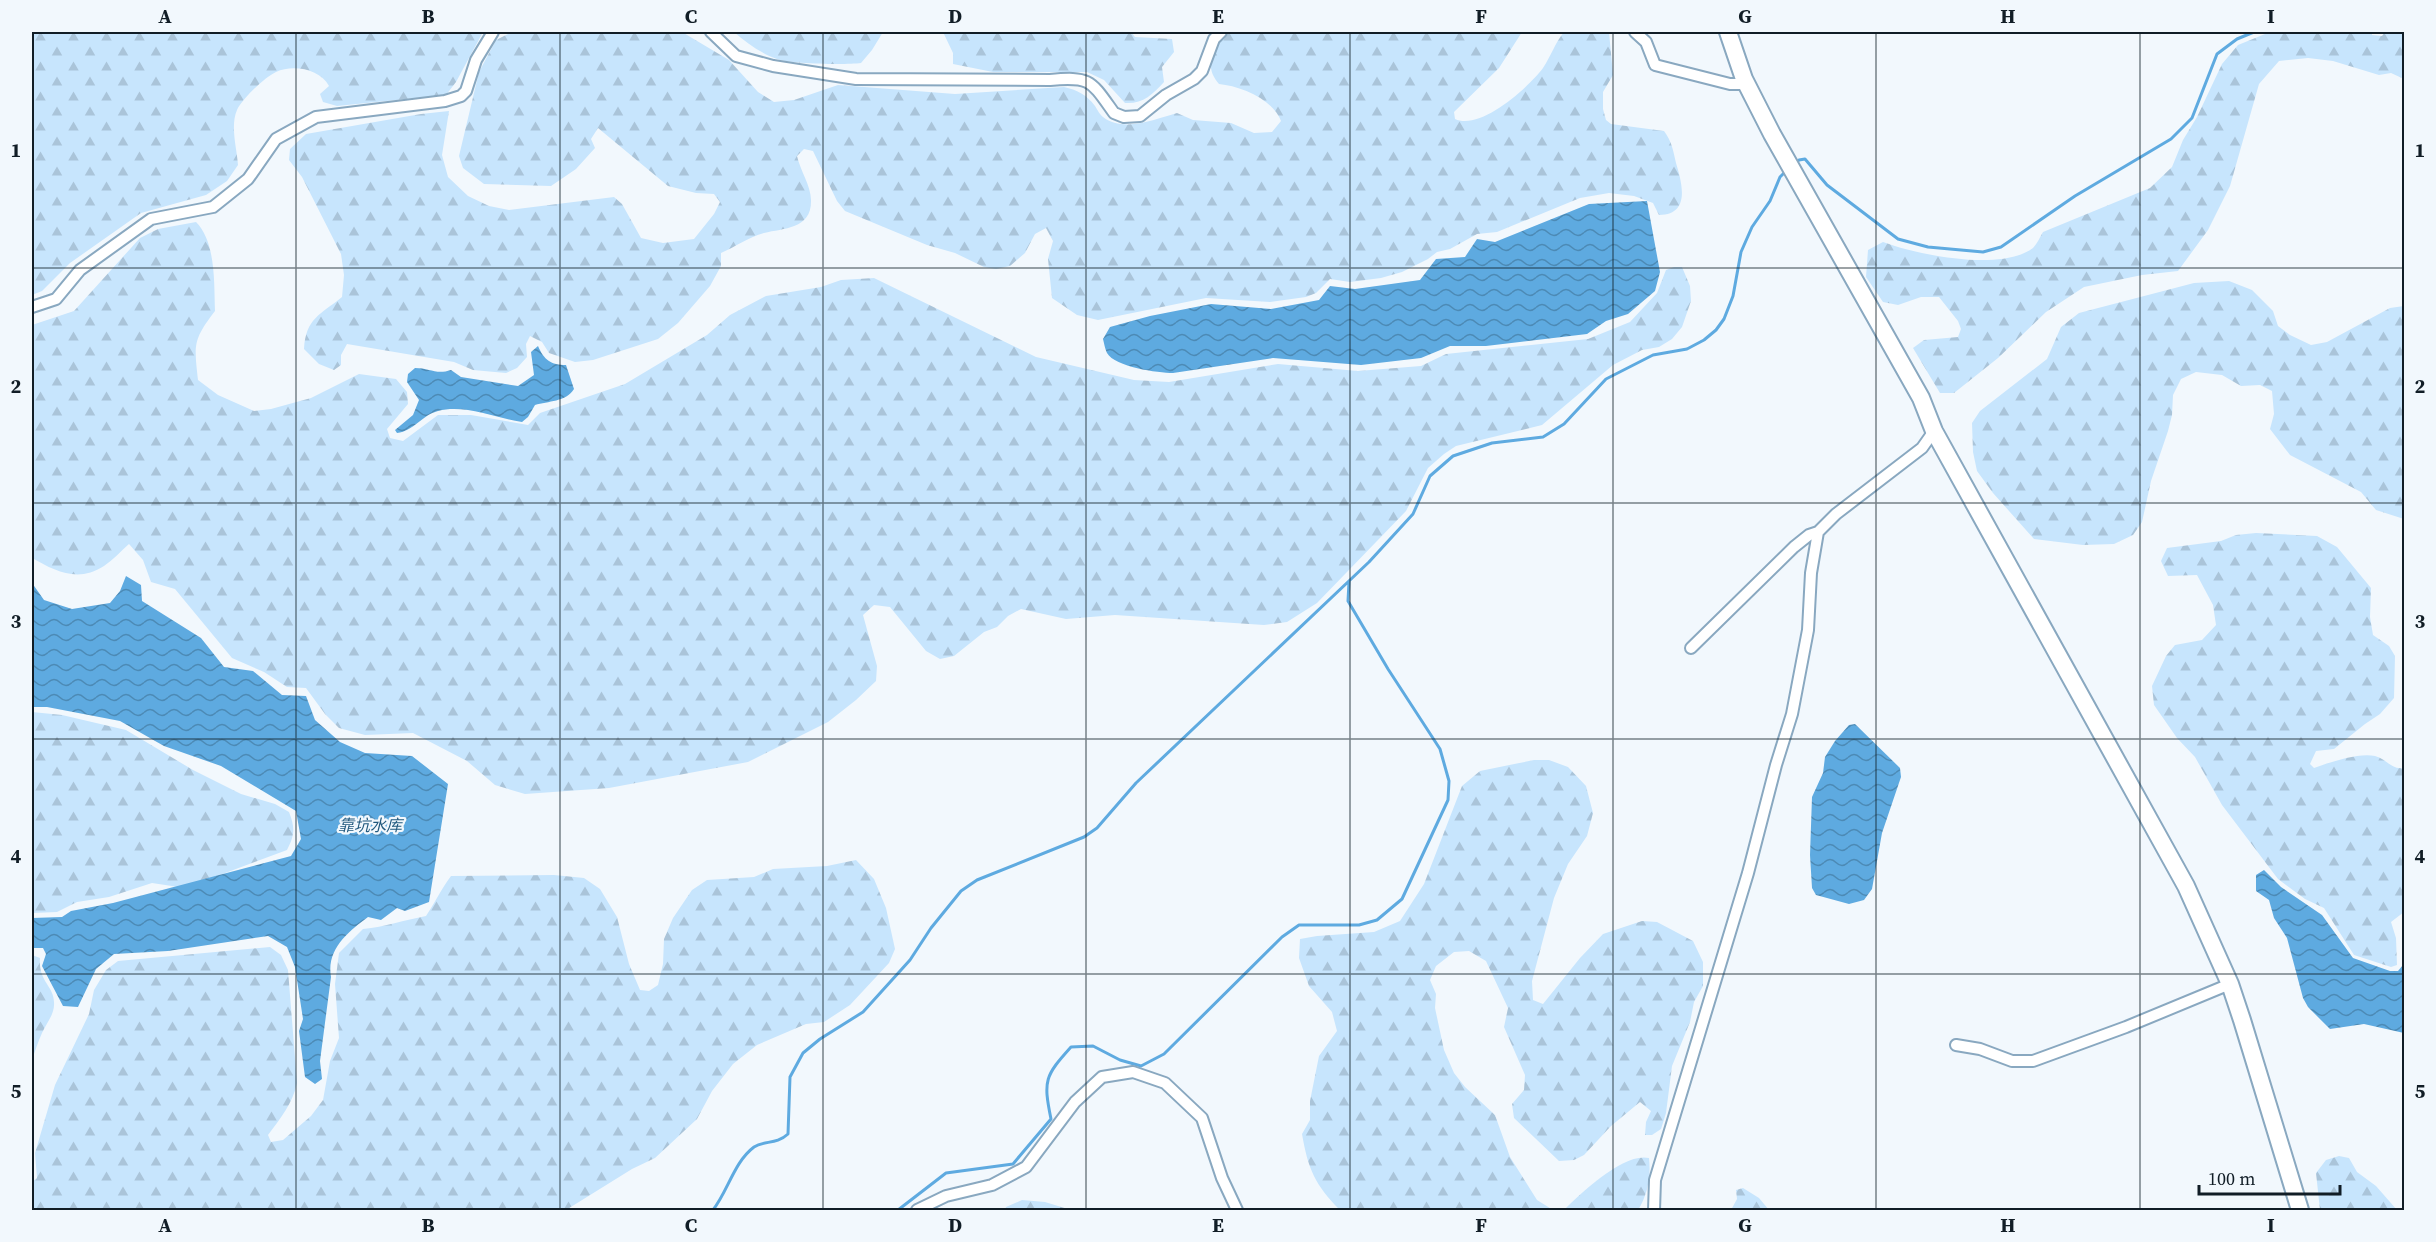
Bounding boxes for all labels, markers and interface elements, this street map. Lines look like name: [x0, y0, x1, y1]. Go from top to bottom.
text: A: [158, 2, 172, 30]
text: B: [421, 2, 435, 30]
text: C: [685, 2, 697, 30]
text: D: [948, 2, 962, 30]
text: E: [1212, 2, 1224, 30]
text: F: [1475, 2, 1487, 30]
text: G: [1738, 2, 1752, 30]
text: H: [2000, 2, 2016, 30]
text: I: [2267, 2, 2275, 30]
text: 1: [11, 136, 21, 164]
text: 1: [2415, 136, 2425, 164]
text: 2: [11, 372, 22, 400]
text: 2: [2415, 372, 2426, 400]
text: 3: [11, 607, 22, 635]
text: 3: [2415, 607, 2426, 635]
water label: 靠坑水库: [338, 814, 405, 836]
text: 4: [11, 842, 22, 870]
text: 4: [2415, 842, 2426, 870]
text: 5: [11, 1077, 22, 1105]
text: 5: [2415, 1077, 2426, 1105]
scale bar: [2199, 1158, 2340, 1196]
text: 100 m: [2208, 1166, 2255, 1191]
text: A: [158, 1211, 172, 1239]
text: B: [421, 1211, 435, 1239]
text: C: [685, 1211, 697, 1239]
text: D: [948, 1211, 962, 1239]
text: E: [1212, 1211, 1224, 1239]
text: F: [1475, 1211, 1487, 1239]
text: G: [1738, 1211, 1752, 1239]
text: H: [2000, 1211, 2016, 1239]
text: I: [2267, 1211, 2275, 1239]

